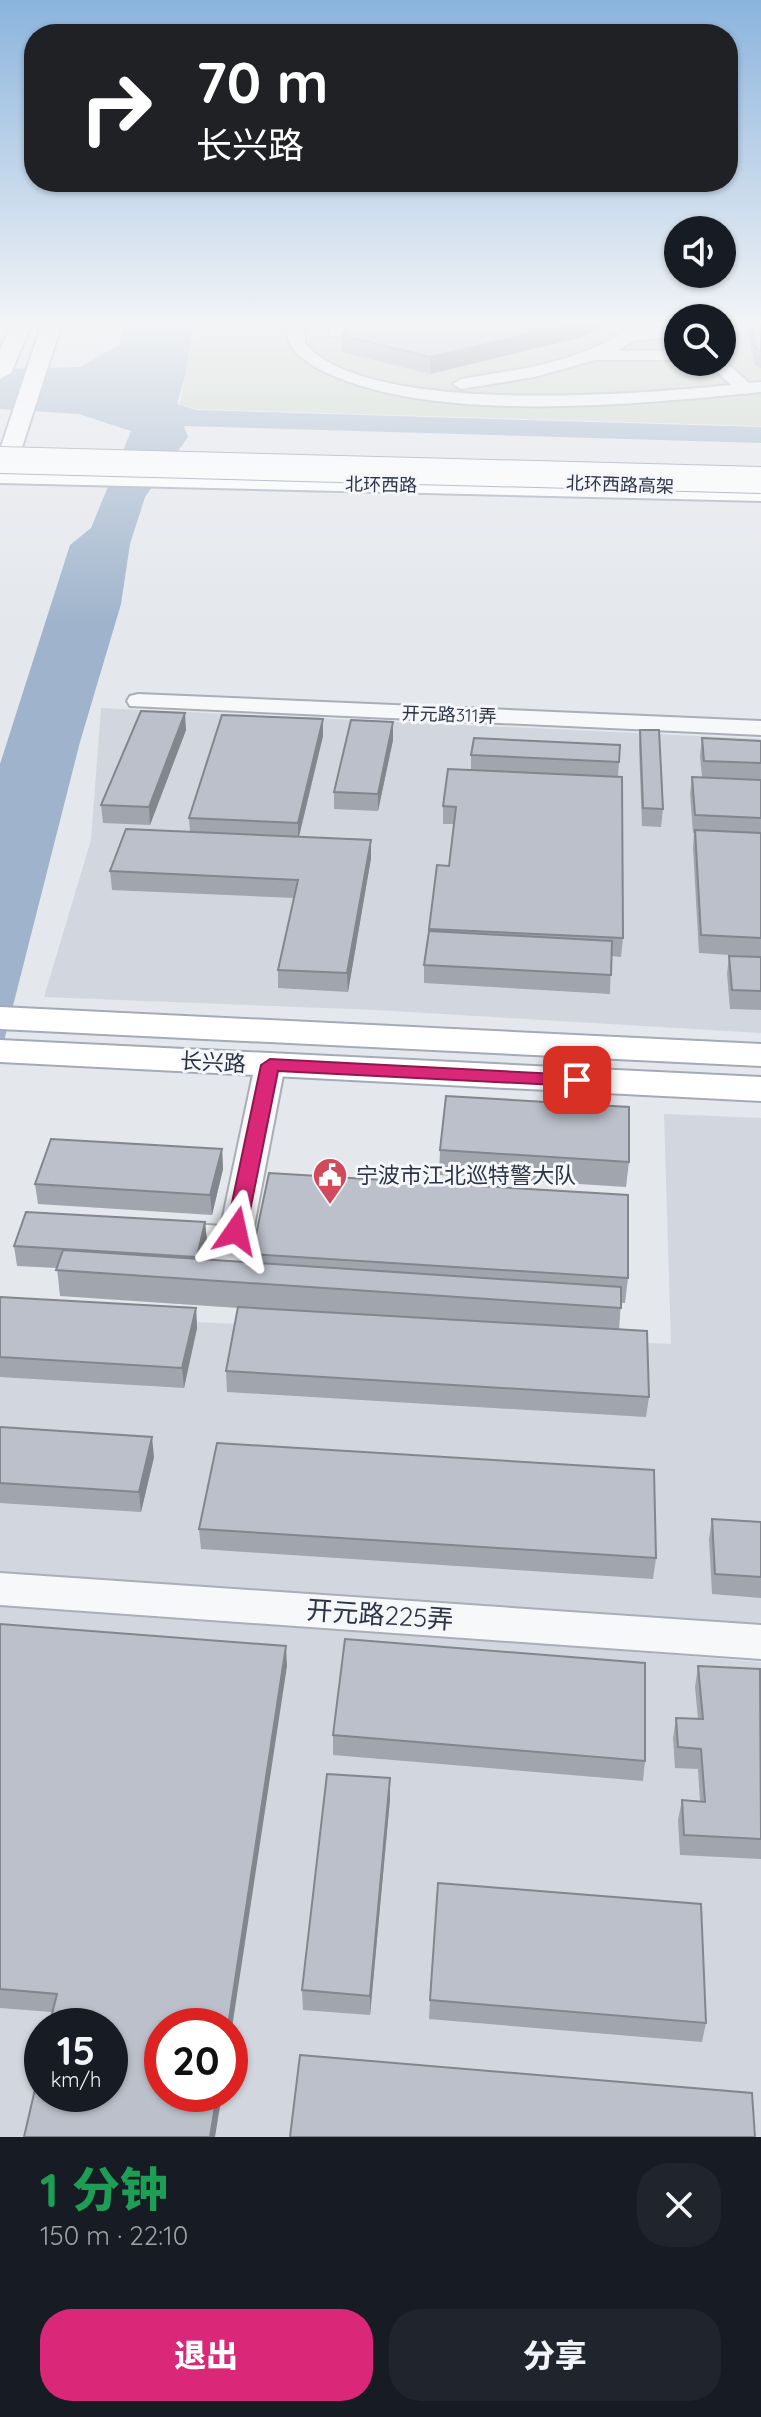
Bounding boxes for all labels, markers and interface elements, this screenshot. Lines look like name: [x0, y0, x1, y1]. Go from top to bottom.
text: 70 m: [196, 47, 328, 117]
icon: right: [64, 56, 168, 160]
text: 长兴路: [196, 122, 304, 167]
map controls: [664, 216, 736, 376]
button: sound: [664, 216, 736, 288]
button: search: [664, 304, 736, 376]
street label: 北环西路高架: [566, 471, 674, 498]
street label: 北环西路: [345, 472, 417, 497]
street label: 开元路311弄: [401, 701, 497, 728]
street label: 长兴路: [179, 1046, 247, 1078]
pin: [543, 1046, 611, 1114]
icon: arrive: [555, 1058, 599, 1102]
public building icon: 宁波市江北巡特警大队: [311, 1156, 349, 1206]
place label: 宁波市江北巡特警大队: [356, 1161, 576, 1189]
position arrow: [194, 1189, 278, 1273]
street label: 开元路225弄: [306, 1593, 454, 1636]
speed limit sign: 20: [144, 2008, 248, 2112]
text: 15: [57, 2025, 95, 2075]
text: km/h: [51, 2067, 101, 2092]
text: 1 分钟: [40, 2159, 168, 2219]
button: close: [637, 2163, 721, 2247]
text: 150 m · 22:10: [40, 2219, 188, 2252]
button: 退出: [40, 2309, 373, 2401]
button: 分享: [389, 2309, 721, 2401]

